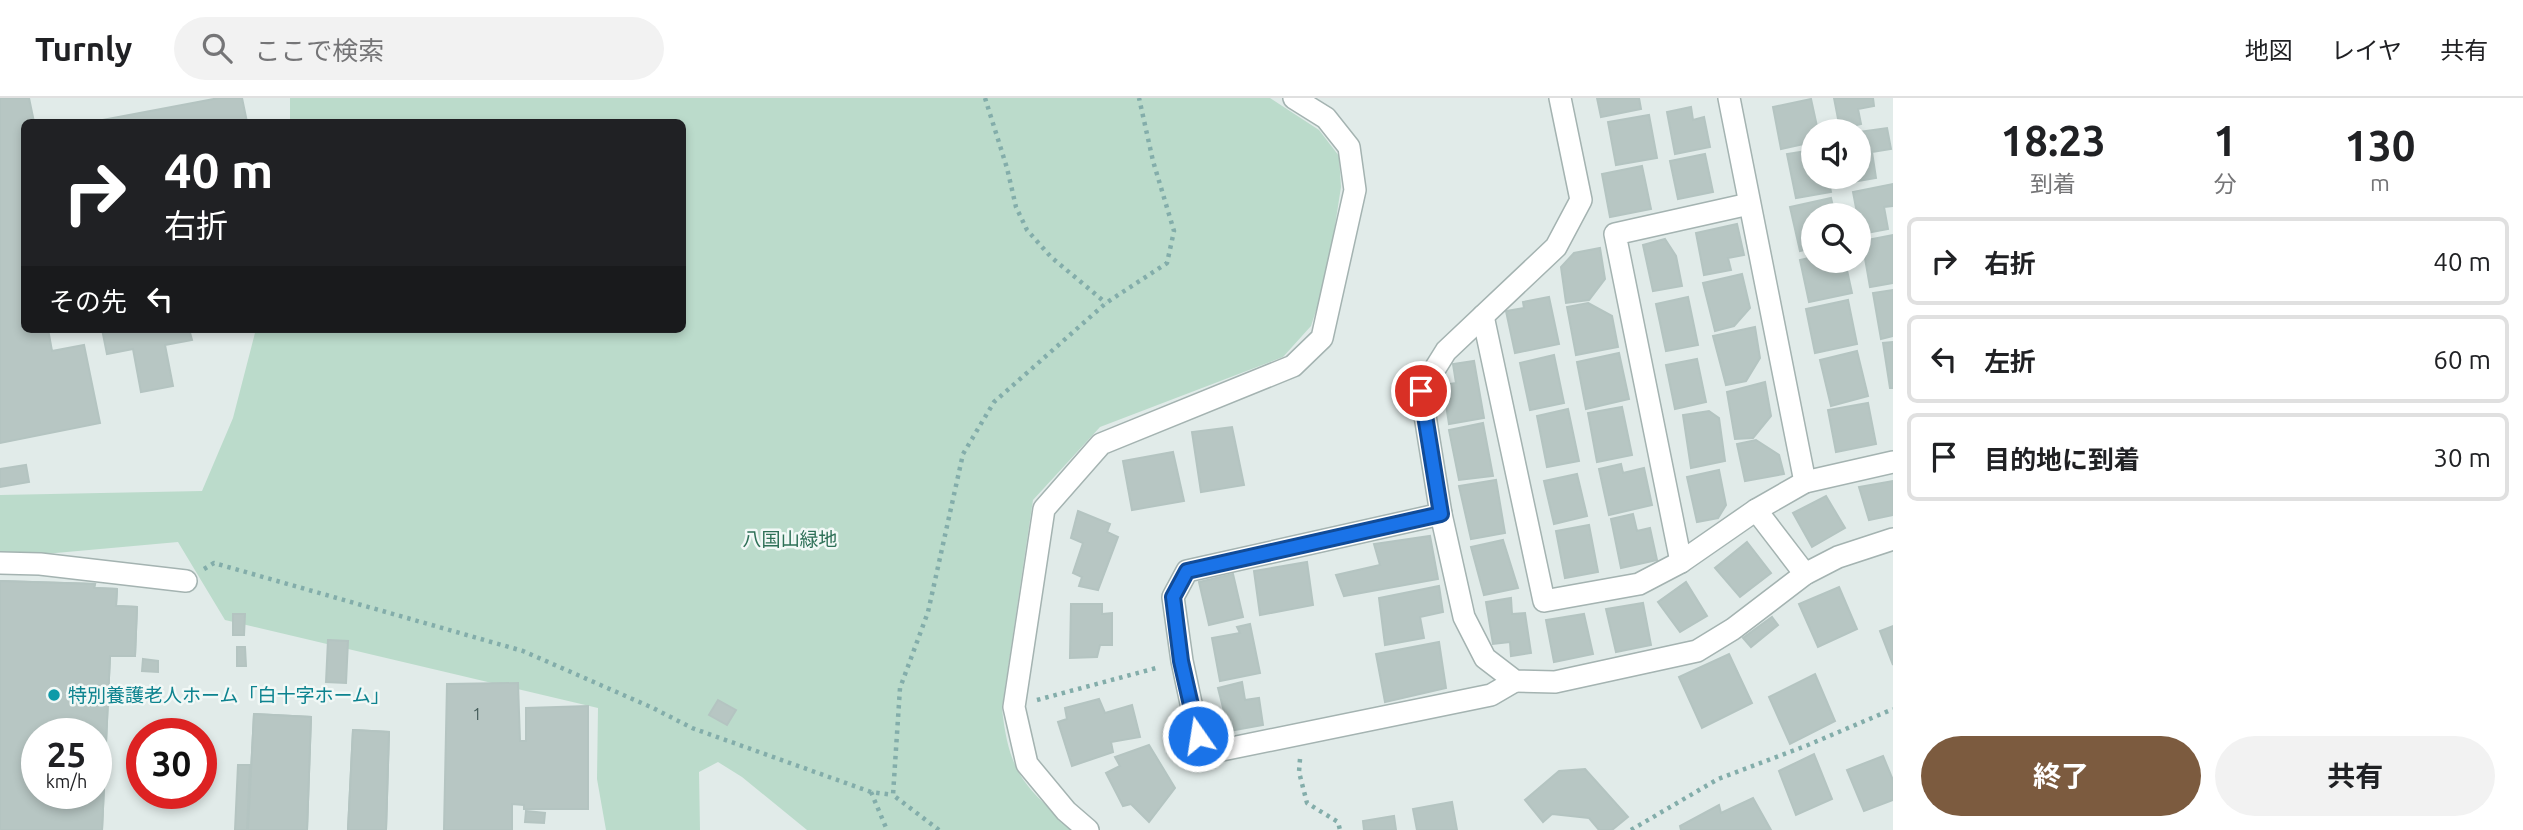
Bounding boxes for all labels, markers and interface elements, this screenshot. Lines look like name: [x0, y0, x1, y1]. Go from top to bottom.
search box: [174, 17, 664, 80]
icon: search: [198, 29, 236, 67]
text: Turnly: [35, 30, 132, 67]
text: ここで検索: [254, 36, 384, 65]
text: 地図: [2245, 37, 2293, 64]
text: レイヤ: [2331, 37, 2402, 64]
text: 共有: [2440, 37, 2488, 64]
text: 18:23: [2001, 117, 2106, 164]
text: 1: [2213, 117, 2237, 164]
map controls: [1801, 119, 1871, 273]
button: sound: [1801, 119, 1871, 189]
text: 130: [2344, 122, 2415, 169]
text: 40 m: [164, 142, 273, 197]
icon: right: [49, 147, 140, 238]
text: m: [2370, 170, 2390, 195]
text: 到着: [2030, 171, 2076, 196]
text: 分: [2214, 171, 2237, 196]
button: search: [1801, 203, 1871, 273]
text: 右折: [164, 207, 228, 243]
icon: right: [1925, 242, 1963, 280]
text: 40 m: [2433, 247, 2491, 276]
text: 右折: [1984, 249, 2036, 278]
icon: left: [141, 280, 179, 318]
text: その先: [49, 287, 127, 316]
icon: left: [1925, 340, 1963, 378]
text: 60 m: [2433, 345, 2491, 374]
text: 左折: [1984, 347, 2036, 376]
pin: [1391, 361, 1451, 421]
icon: arrive: [1402, 372, 1440, 410]
icon: arrive: [1925, 438, 1963, 476]
text: 30 m: [2433, 443, 2491, 472]
text: 目的地に到着: [1984, 445, 2140, 474]
park label: 八国山緑地: [742, 528, 838, 550]
place label: 特別養護老人ホーム「白十字ホーム」: [68, 684, 390, 706]
marker: 特別養護老人ホーム「白十字ホーム」: [46, 687, 62, 703]
position arrow: [1161, 699, 1235, 773]
house number: 1: [472, 705, 482, 723]
speed limit sign: 30: [126, 718, 217, 809]
text: 25: [47, 734, 86, 774]
button: 終了: [1921, 736, 2201, 816]
button: 共有: [2215, 736, 2495, 816]
text: km/h: [46, 771, 87, 791]

